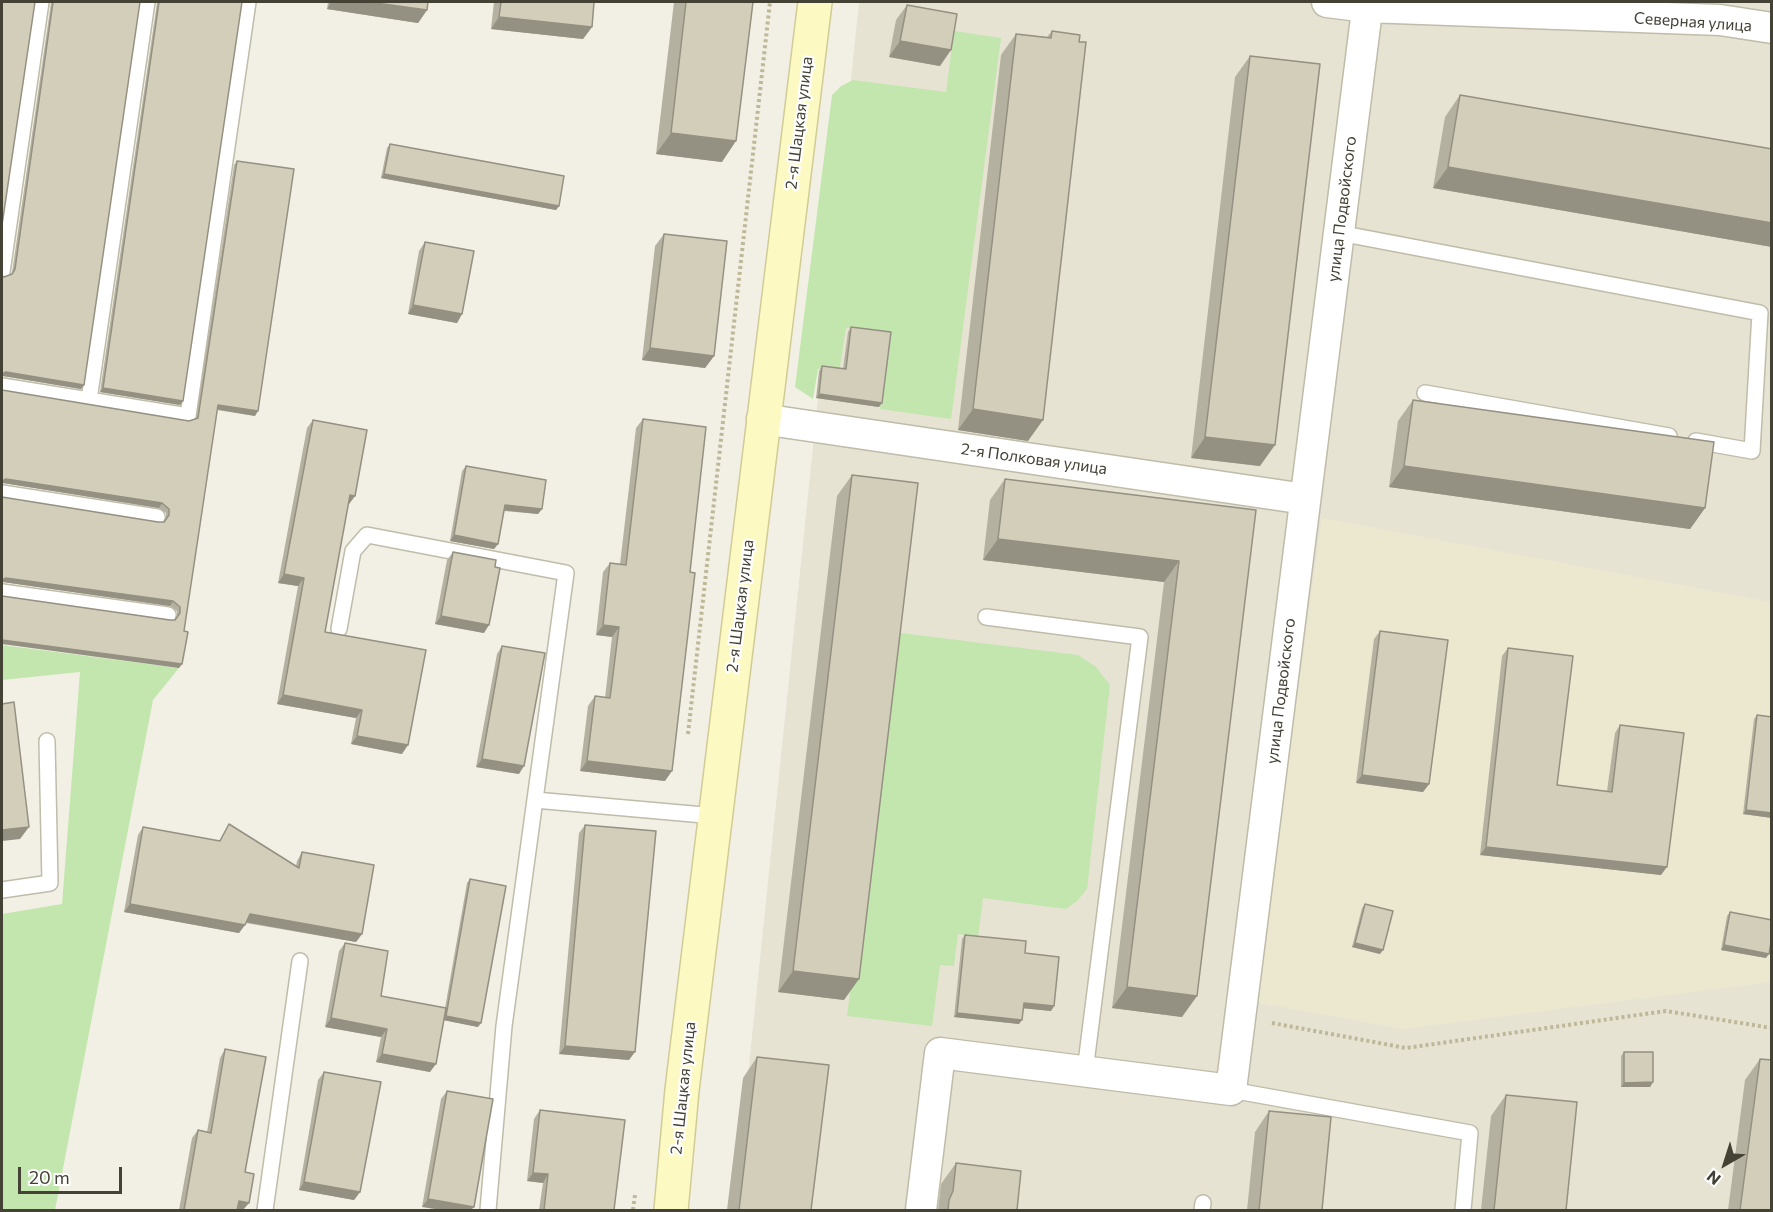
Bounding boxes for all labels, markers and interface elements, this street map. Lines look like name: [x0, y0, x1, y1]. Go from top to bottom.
street label: Северная улица: [1633, 8, 1753, 36]
street label: 2-я Шацкая улица: [781, 56, 817, 190]
street label: улица Подвойского: [1324, 135, 1360, 283]
street label: 2-я Полковая улица: [960, 439, 1108, 479]
street label: 2-я Шацкая улица: [722, 539, 758, 673]
street label: улица Подвойского: [1263, 617, 1299, 765]
street label: 2-я Шацкая улица: [666, 1021, 700, 1155]
north arrow: [1695, 1134, 1755, 1194]
scale bar: [21, 1155, 124, 1193]
text: 20 m: [29, 1166, 70, 1188]
text: N: [1703, 1167, 1724, 1190]

